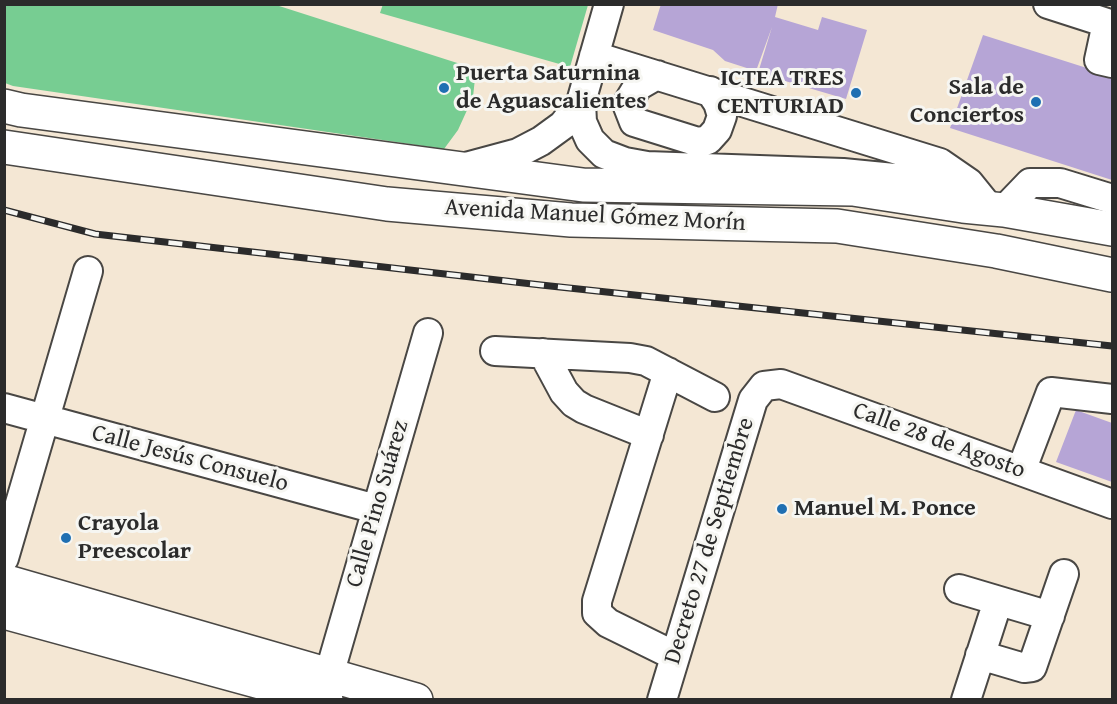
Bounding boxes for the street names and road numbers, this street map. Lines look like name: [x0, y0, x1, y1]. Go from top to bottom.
street label: Avenida Manuel Gómez Morín: [444, 194, 746, 238]
street label: Calle 28 de Agosto: [849, 396, 1029, 486]
street label: Decreto 27 de Septiembre: [659, 414, 761, 668]
street label: Calle Pino Suárez: [340, 417, 416, 591]
street label: Calle Jesús Consuelo: [89, 419, 291, 499]

